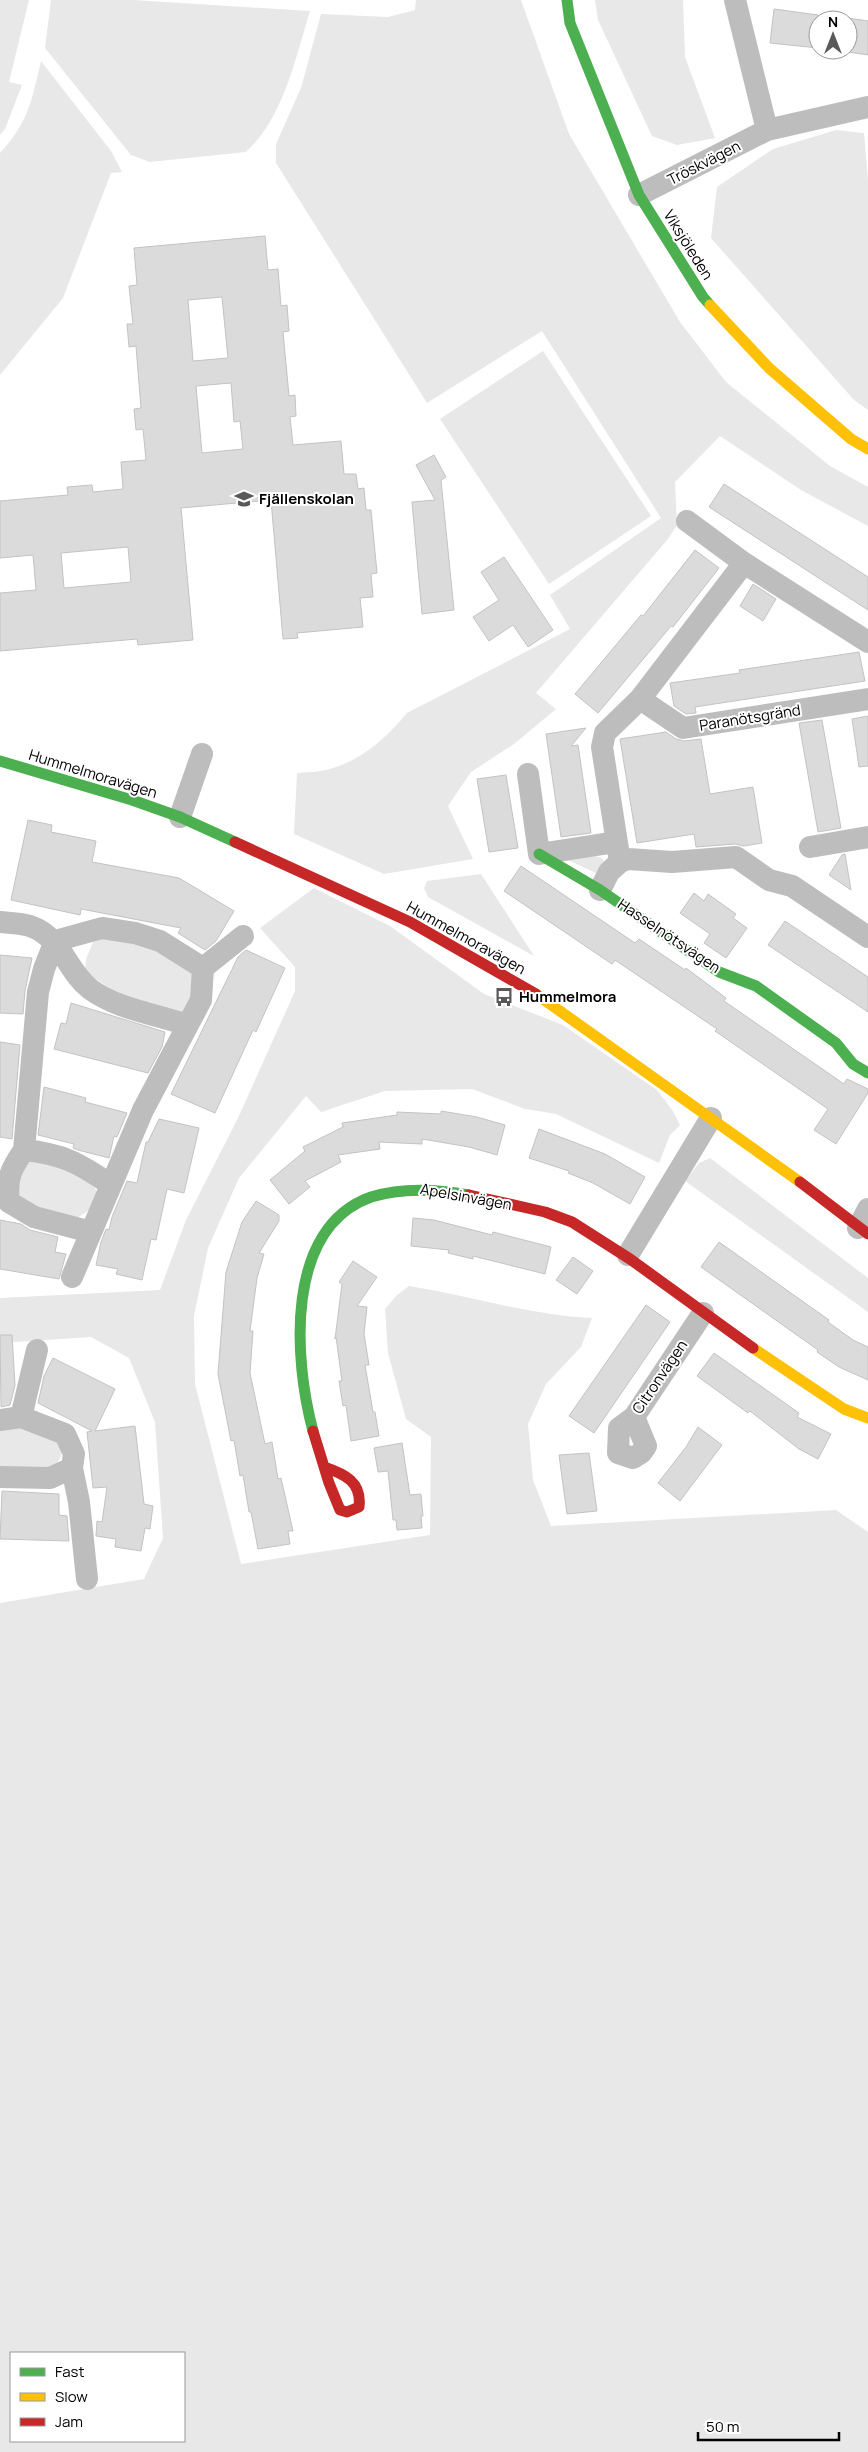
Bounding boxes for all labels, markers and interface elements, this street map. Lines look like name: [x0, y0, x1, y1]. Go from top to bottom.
north arrow: [808, 10, 858, 60]
text: N: [828, 12, 838, 31]
street label: Tröskvägen: [664, 135, 744, 190]
street label: Viksjöleden: [659, 206, 718, 284]
school or university icon: Fjällenskolan: [233, 488, 255, 510]
place label: Fjällenskolan: [259, 488, 354, 509]
street label: Paranötsgränd: [698, 699, 802, 736]
street label: Hummelmoravägen: [26, 744, 160, 803]
street label: Hasselnötsvägen: [614, 893, 725, 978]
street label: Hummelmoravägen: [403, 896, 530, 979]
bus stop icon: Hummelmora: [493, 986, 515, 1008]
place label: Hummelmora: [519, 986, 616, 1007]
street label: Apelsinvägen: [419, 1178, 514, 1215]
street label: Citronvägen: [627, 1335, 692, 1418]
legend: [10, 2352, 185, 2442]
text: Fast: [55, 2361, 84, 2382]
text: Slow: [55, 2386, 88, 2407]
scale bar: [698, 2410, 839, 2442]
text: Jam: [55, 2411, 83, 2432]
text: 50 m: [706, 2416, 740, 2437]

